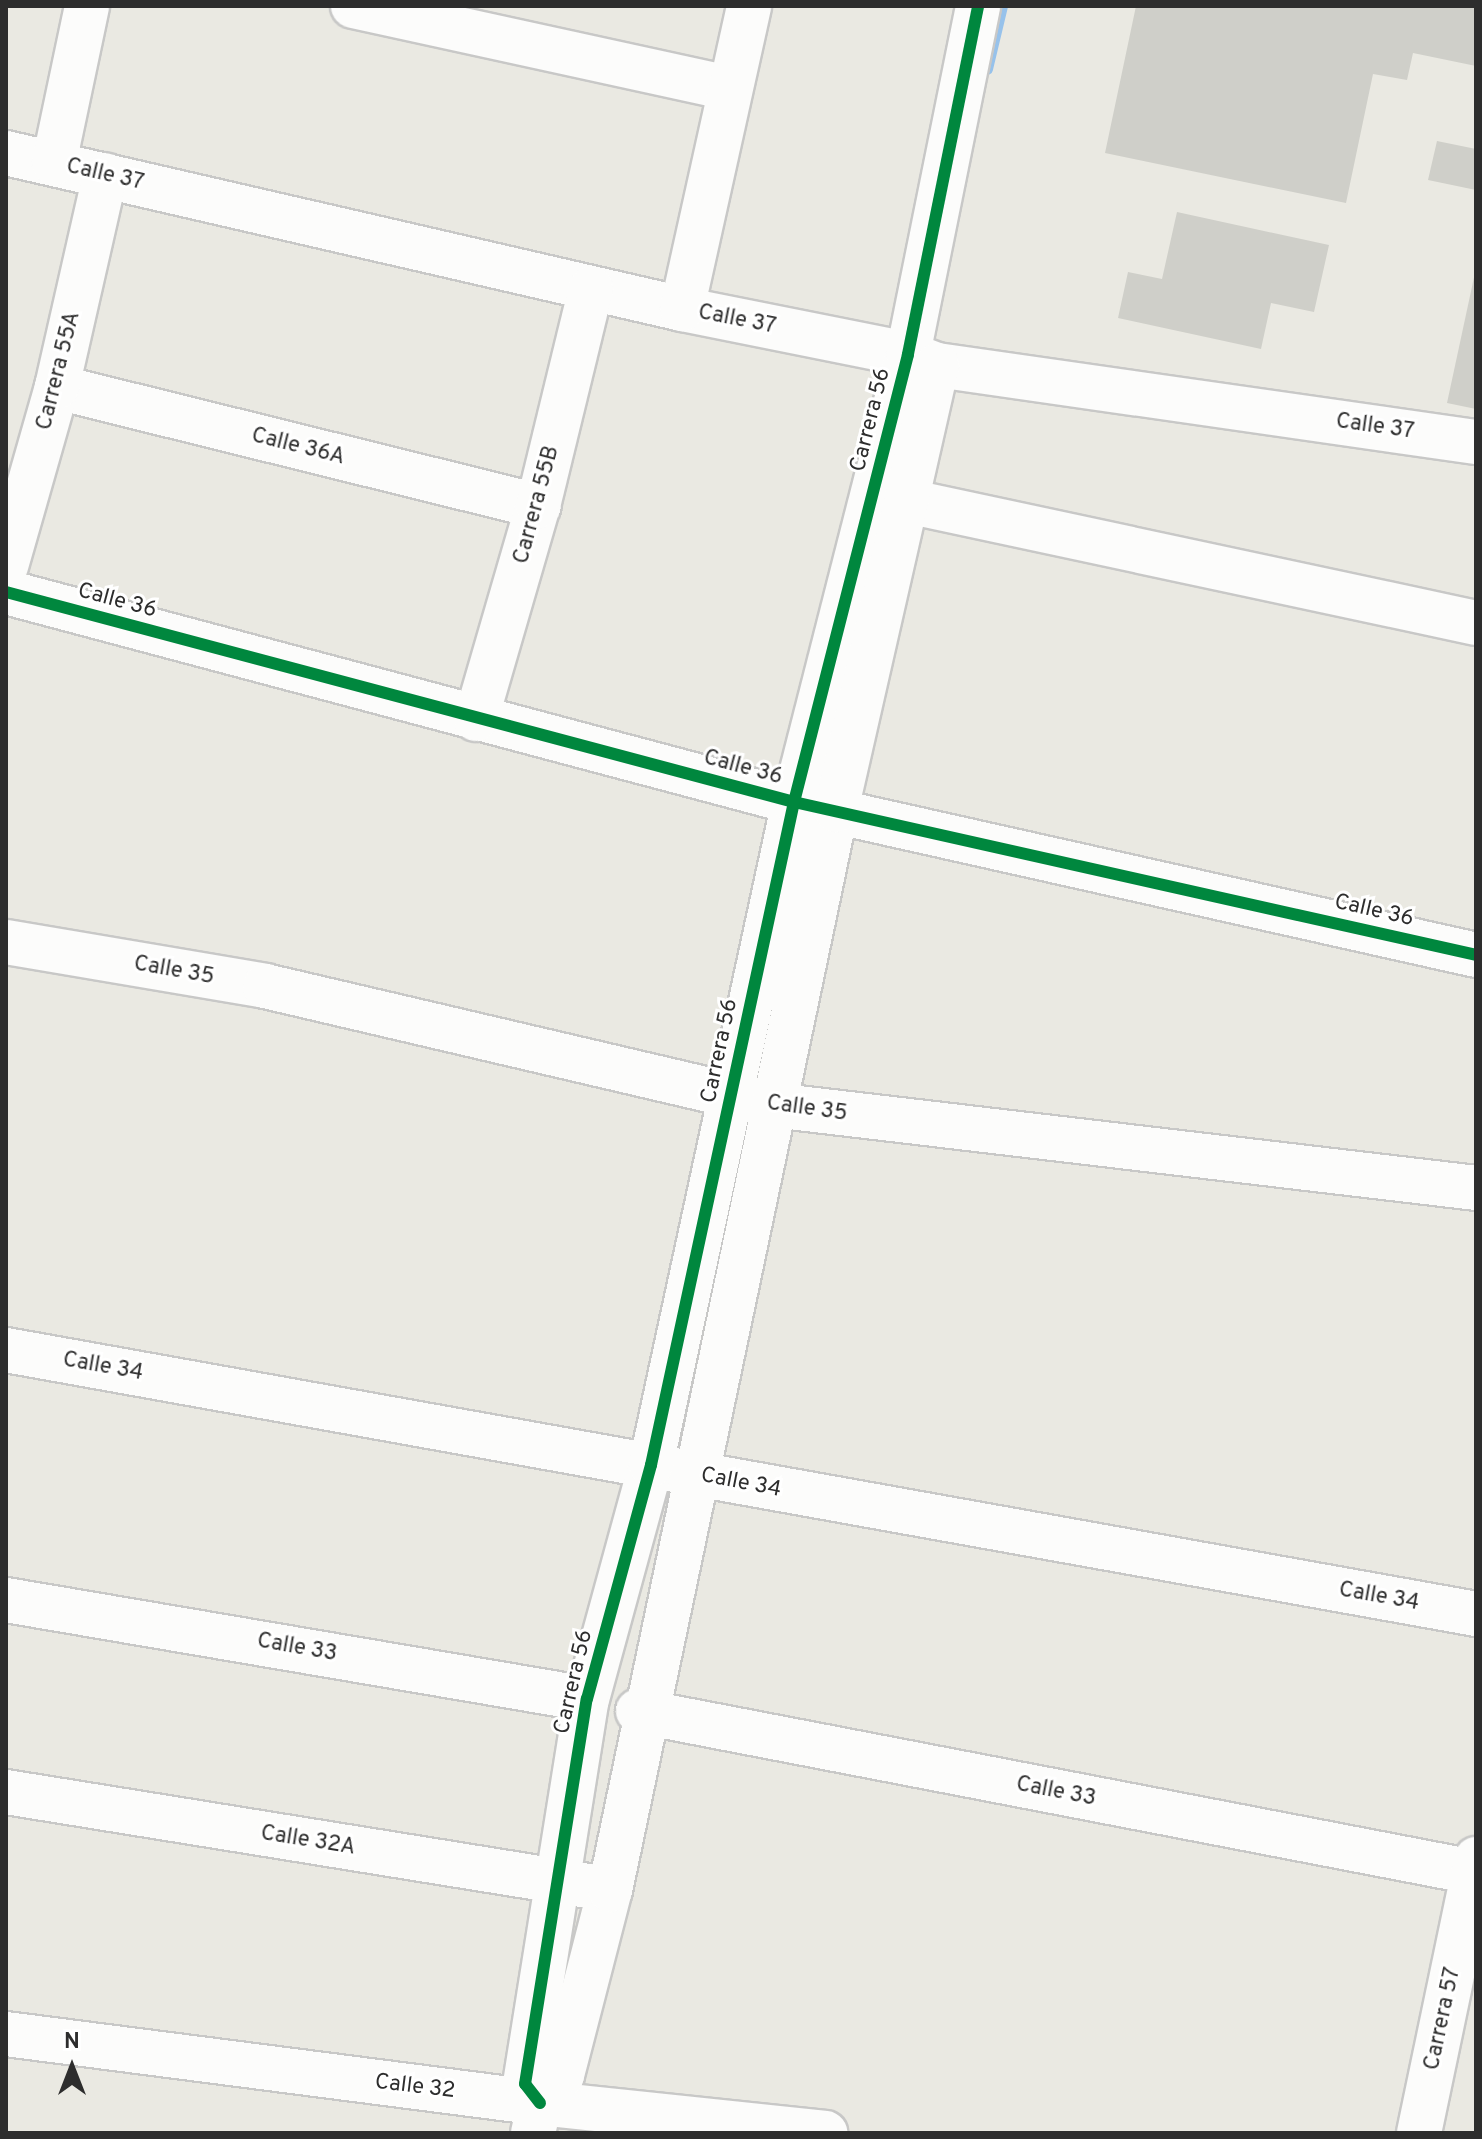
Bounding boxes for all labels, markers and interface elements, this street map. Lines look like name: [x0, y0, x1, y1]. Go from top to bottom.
street label: Calle 37: [64, 153, 146, 197]
street label: Calle 37: [696, 300, 778, 340]
street label: Carrera 55A: [32, 309, 86, 433]
street label: Carrera 56: [845, 365, 897, 475]
street label: Calle 37: [1334, 408, 1416, 446]
street label: Calle 36A: [249, 423, 347, 471]
street label: Carrera 55B: [509, 443, 565, 567]
street label: Calle 36: [75, 578, 159, 624]
street label: Calle 36: [701, 745, 785, 791]
street label: Calle 36: [1332, 889, 1416, 933]
street label: Calle 35: [132, 951, 216, 991]
street label: Carrera 56: [696, 996, 744, 1106]
street label: Calle 35: [765, 1090, 849, 1128]
street label: Calle 34: [61, 1347, 145, 1387]
street label: Calle 34: [699, 1462, 783, 1504]
street label: Calle 34: [1337, 1577, 1421, 1617]
street label: Carrera 56: [549, 1627, 599, 1737]
street label: Calle 33: [255, 1628, 339, 1668]
street label: Calle 33: [1014, 1771, 1098, 1813]
street label: Calle 32A: [259, 1820, 357, 1862]
street label: Carrera 57: [1419, 1965, 1467, 2073]
north arrow: [32, 2027, 112, 2107]
text: N: [64, 2029, 80, 2056]
street label: Calle 32: [373, 2069, 457, 2105]

